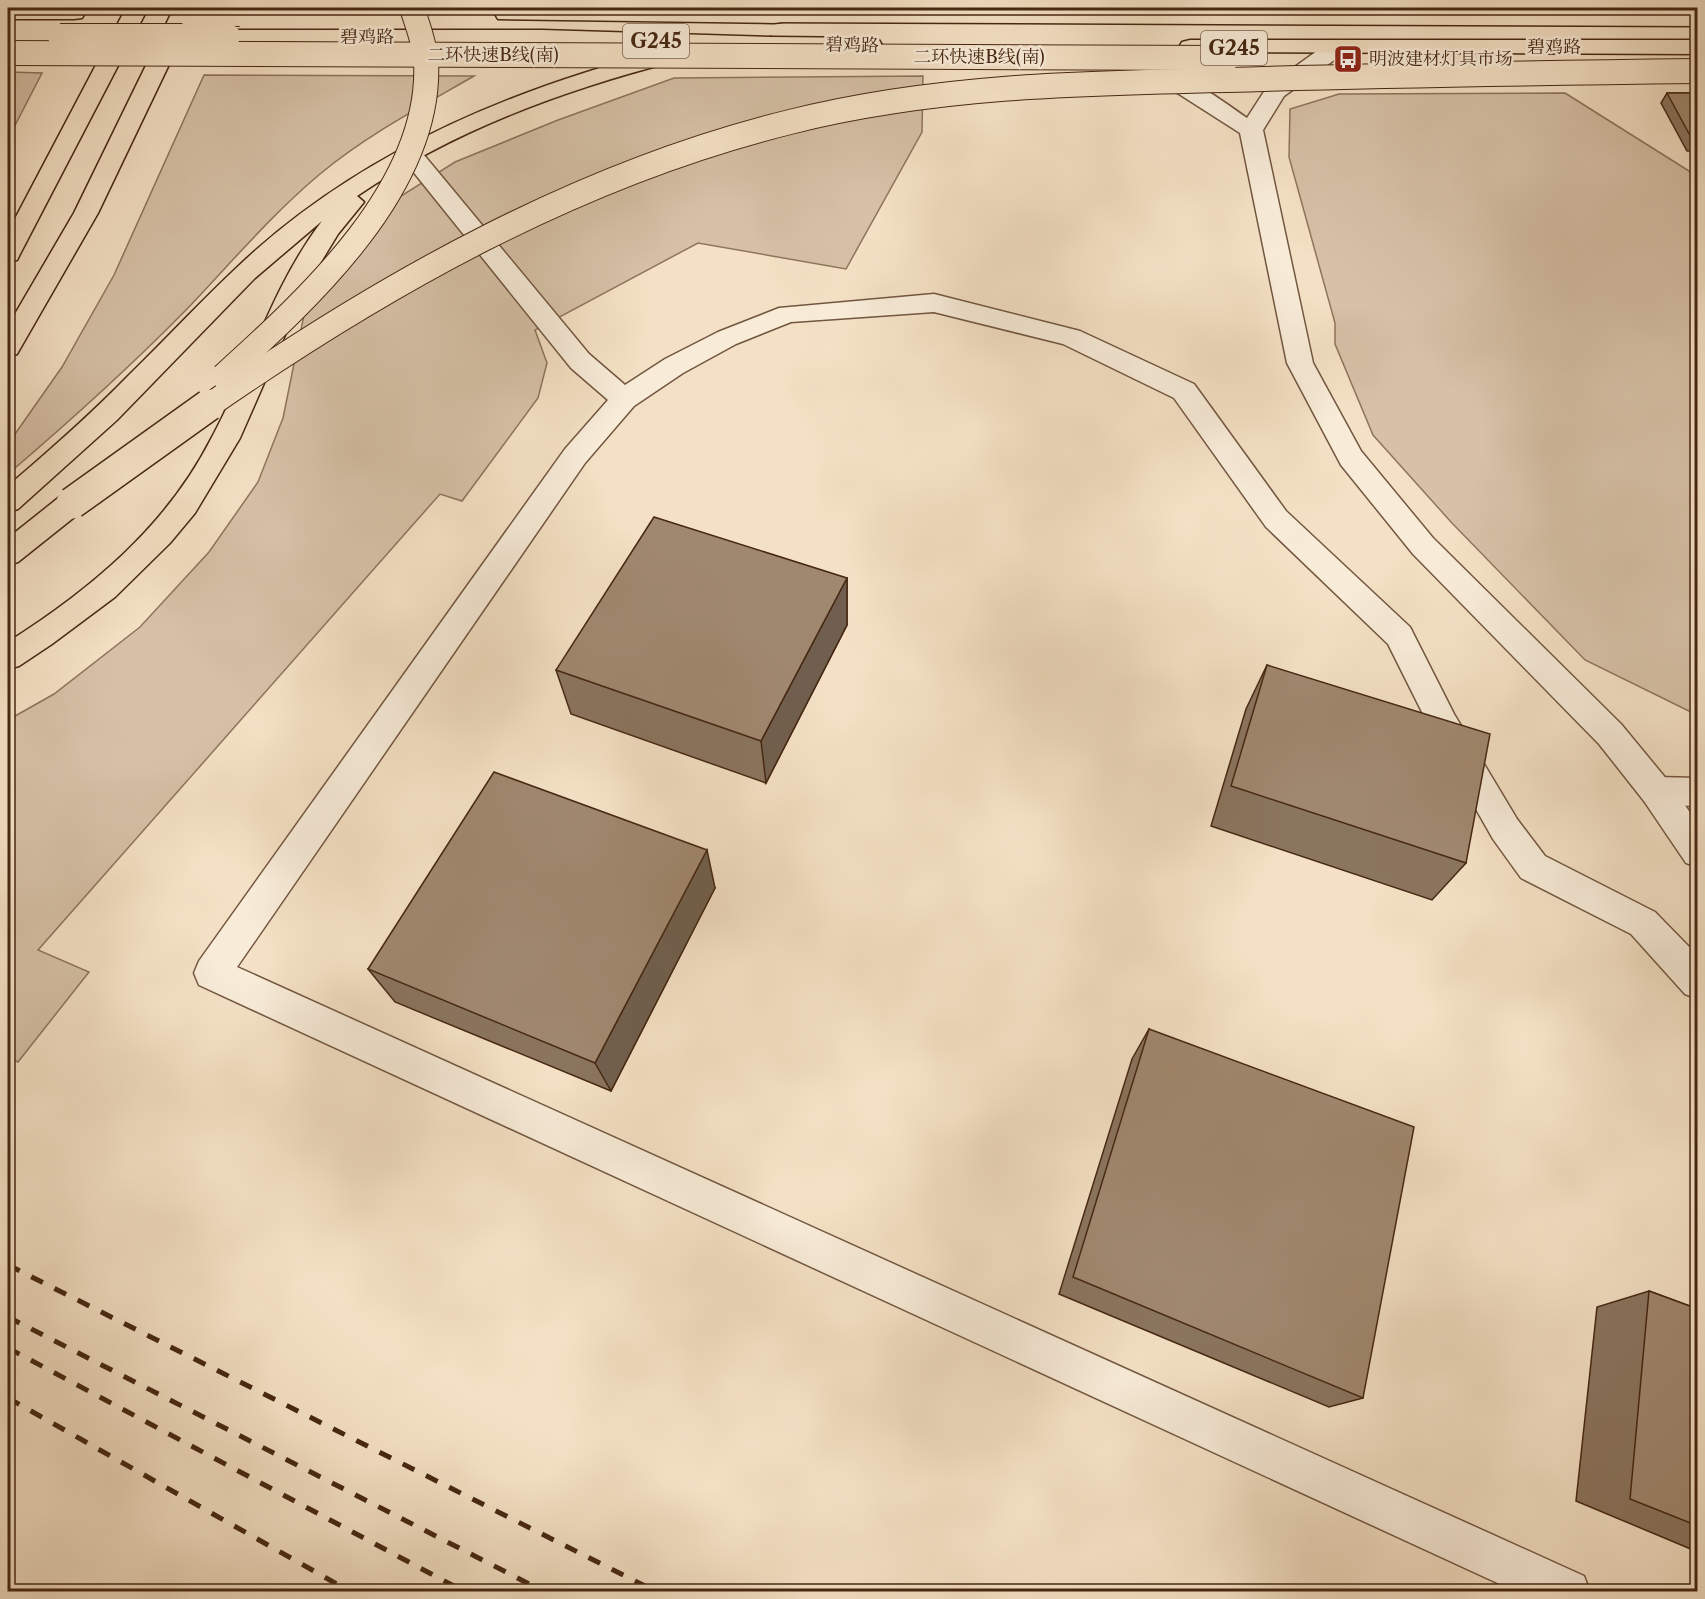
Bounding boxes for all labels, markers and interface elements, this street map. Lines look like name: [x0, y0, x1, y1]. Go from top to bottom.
road number: G245: [623, 24, 689, 58]
street label: 碧鸡路: [340, 26, 394, 48]
road number: G245: [1201, 31, 1267, 65]
street label: 碧鸡路: [825, 34, 879, 56]
street label: 碧鸡路: [1527, 36, 1581, 58]
bus stop icon: 明波建材灯具市场: [1332, 43, 1364, 75]
street label: 二环快速B线(南): [427, 44, 559, 66]
street label: 二环快速B线(南): [913, 46, 1045, 68]
place label: 明波建材灯具市场: [1369, 48, 1513, 70]

